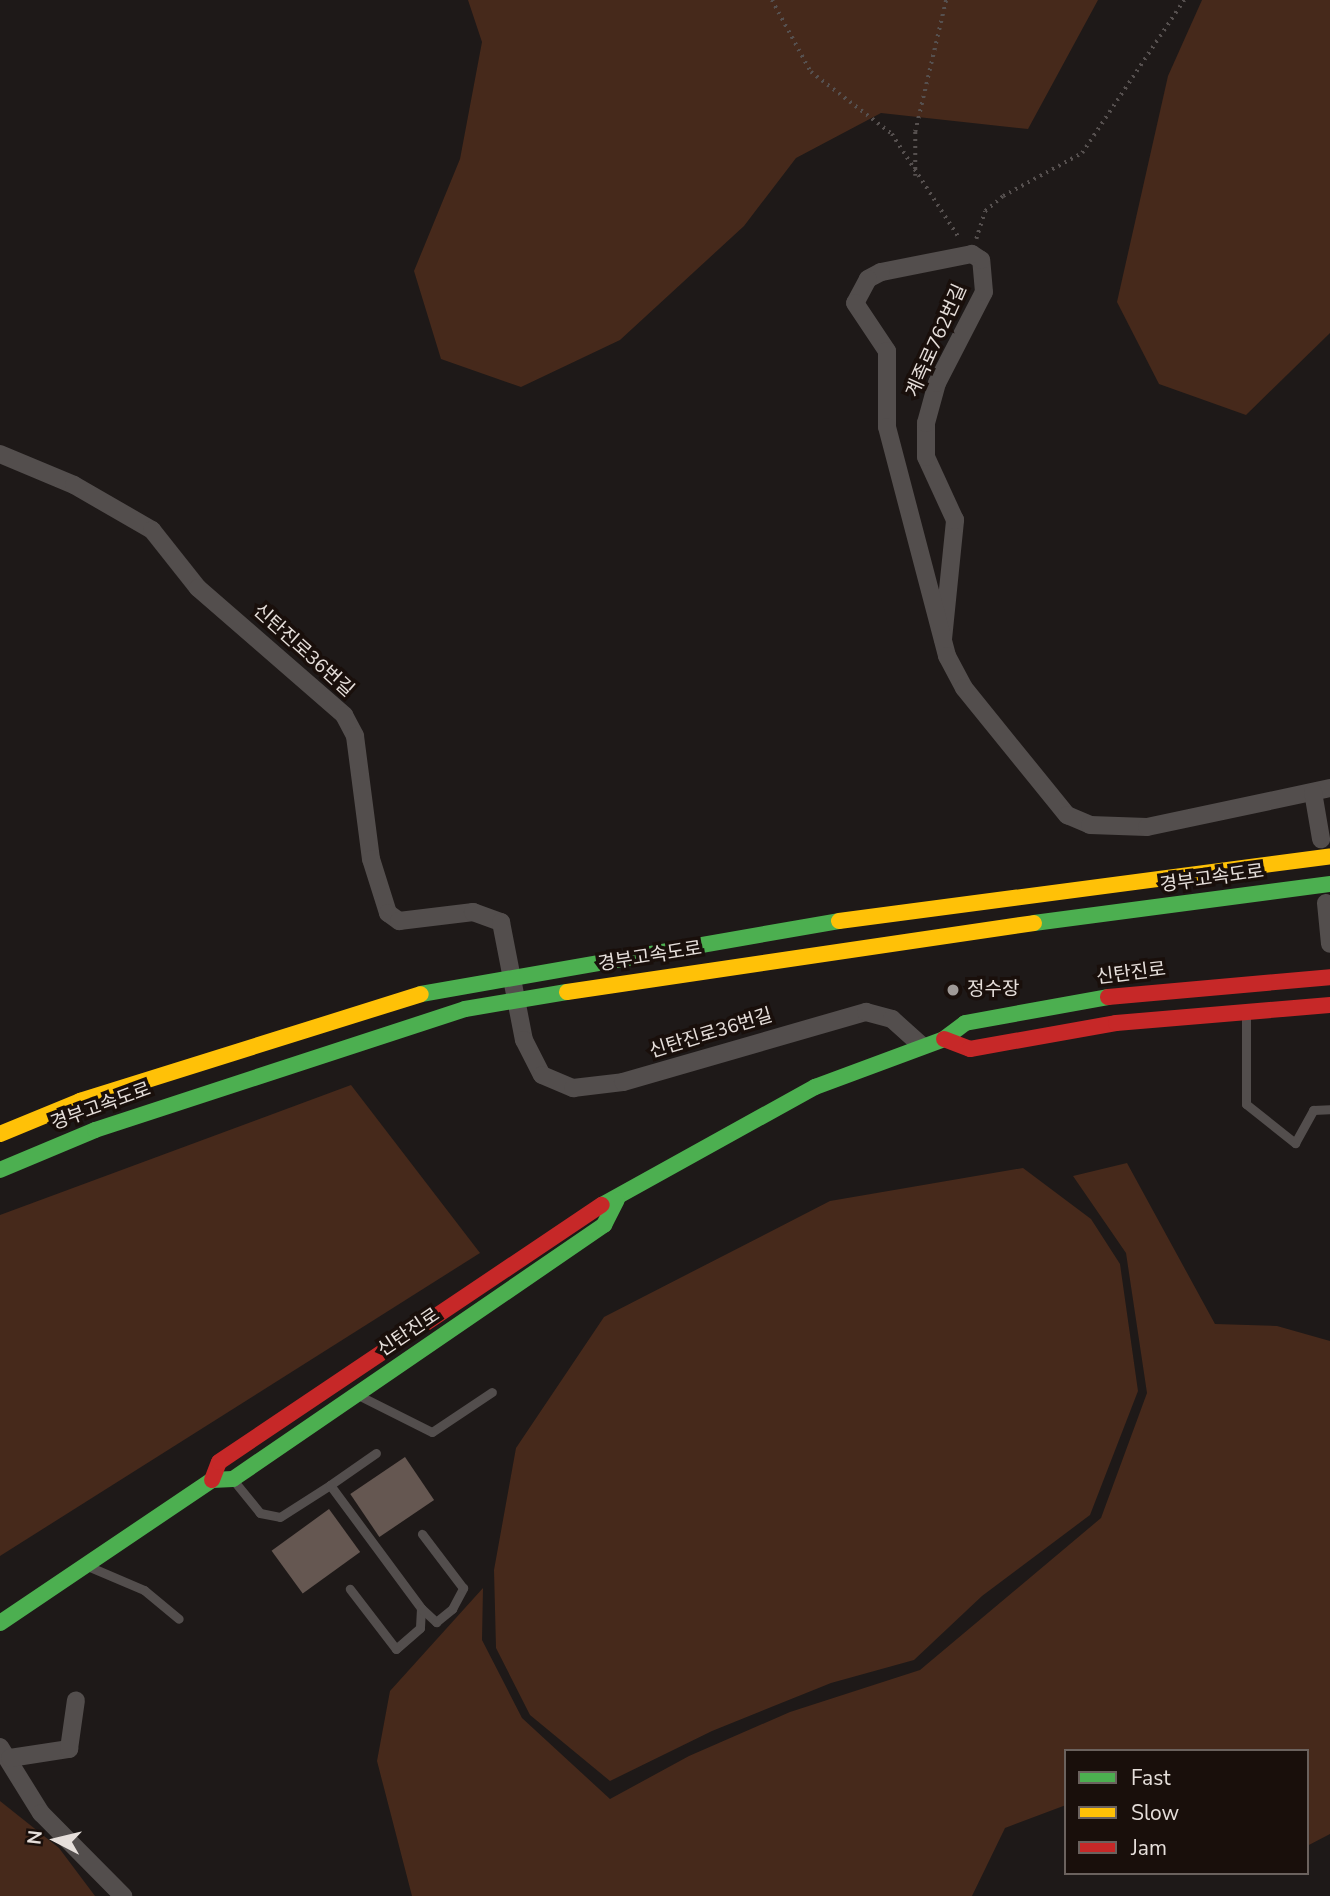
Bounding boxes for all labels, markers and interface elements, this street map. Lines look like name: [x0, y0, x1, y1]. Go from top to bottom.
street label: 계족로762번길: [902, 281, 972, 401]
street label: 신탄진로36번길: [248, 600, 358, 702]
street label: 경부고속도로: [1158, 860, 1266, 898]
street label: 경부고속도로: [596, 938, 704, 976]
street label: 신탄진로: [1095, 958, 1167, 990]
place label: 정수장: [967, 979, 1019, 1001]
marker: 정수장: [945, 982, 961, 998]
street label: 신탄진로36번길: [647, 1004, 775, 1064]
street label: 경부고속도로: [48, 1078, 154, 1136]
street label: 신탄진로: [374, 1304, 444, 1362]
legend: [1064, 1749, 1309, 1875]
text: Fast: [1131, 1764, 1171, 1792]
text: Slow: [1131, 1799, 1179, 1827]
north arrow: [21, 1805, 91, 1875]
text: N: [21, 1829, 49, 1846]
text: Jam: [1131, 1834, 1167, 1862]

